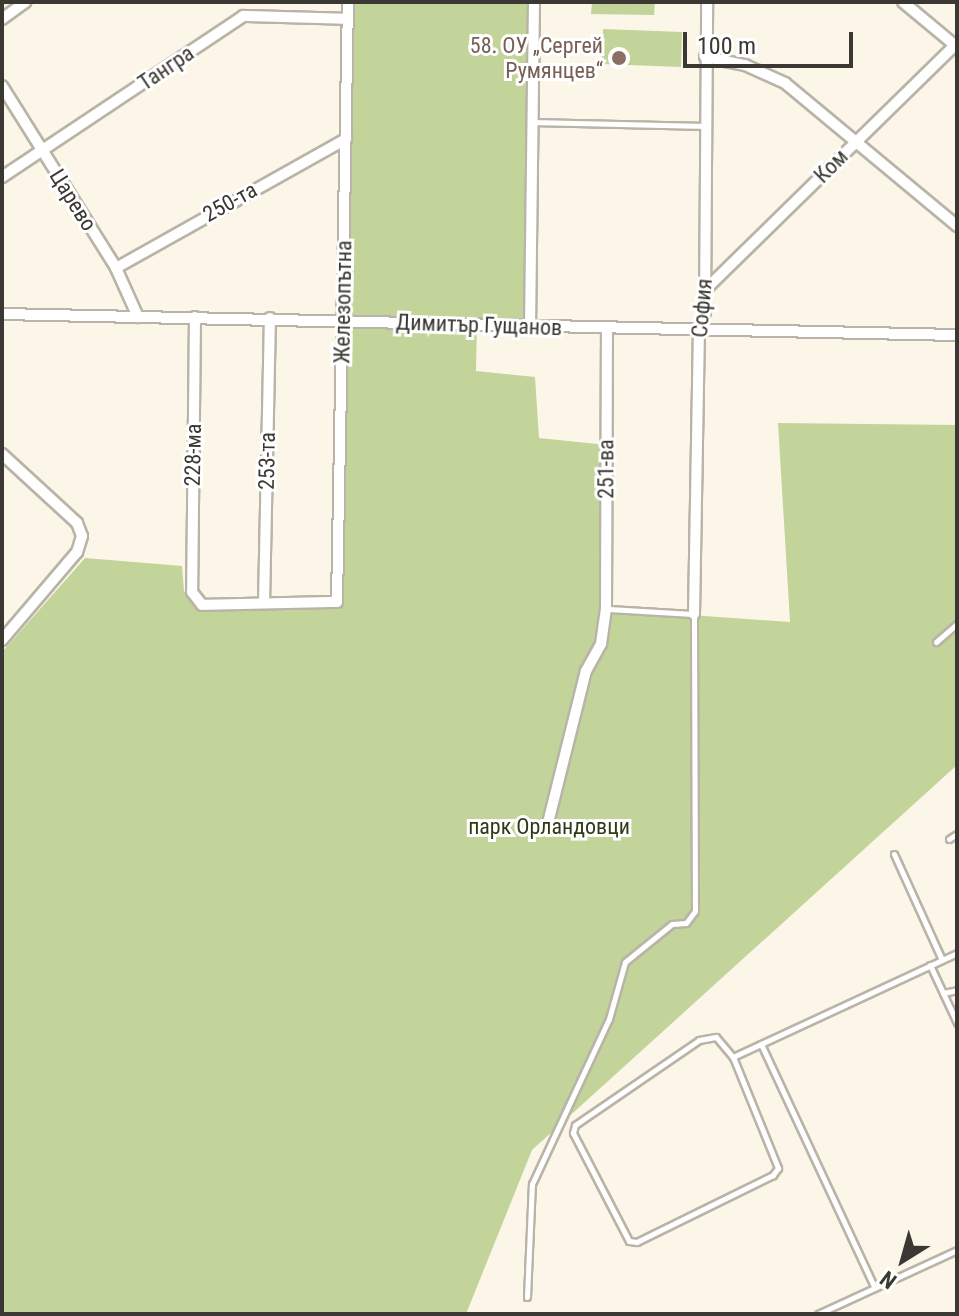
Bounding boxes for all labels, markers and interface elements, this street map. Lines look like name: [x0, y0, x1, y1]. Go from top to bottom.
scale bar: [687, 16, 857, 66]
place label: 58. ОУ „Сергей Румянцев“: [470, 32, 603, 84]
text: 100 m: [697, 32, 756, 60]
street label: Тангра: [133, 40, 199, 96]
marker: 58. ОУ „Сергей Румянцев“: [610, 49, 628, 67]
street label: Ком: [808, 143, 854, 189]
street label: Царево: [44, 164, 102, 236]
street label: 250-та: [198, 176, 262, 228]
street label: Железопътна: [329, 240, 357, 364]
street label: София: [686, 277, 718, 339]
street label: Димитър Гущанов: [395, 309, 563, 341]
street label: 228-ма: [179, 423, 207, 487]
street label: 253-та: [253, 432, 281, 490]
street label: 251-ва: [593, 439, 619, 499]
park label: парк Орландовци: [468, 814, 630, 840]
north arrow: [863, 1220, 943, 1300]
text: N: [875, 1266, 901, 1294]

